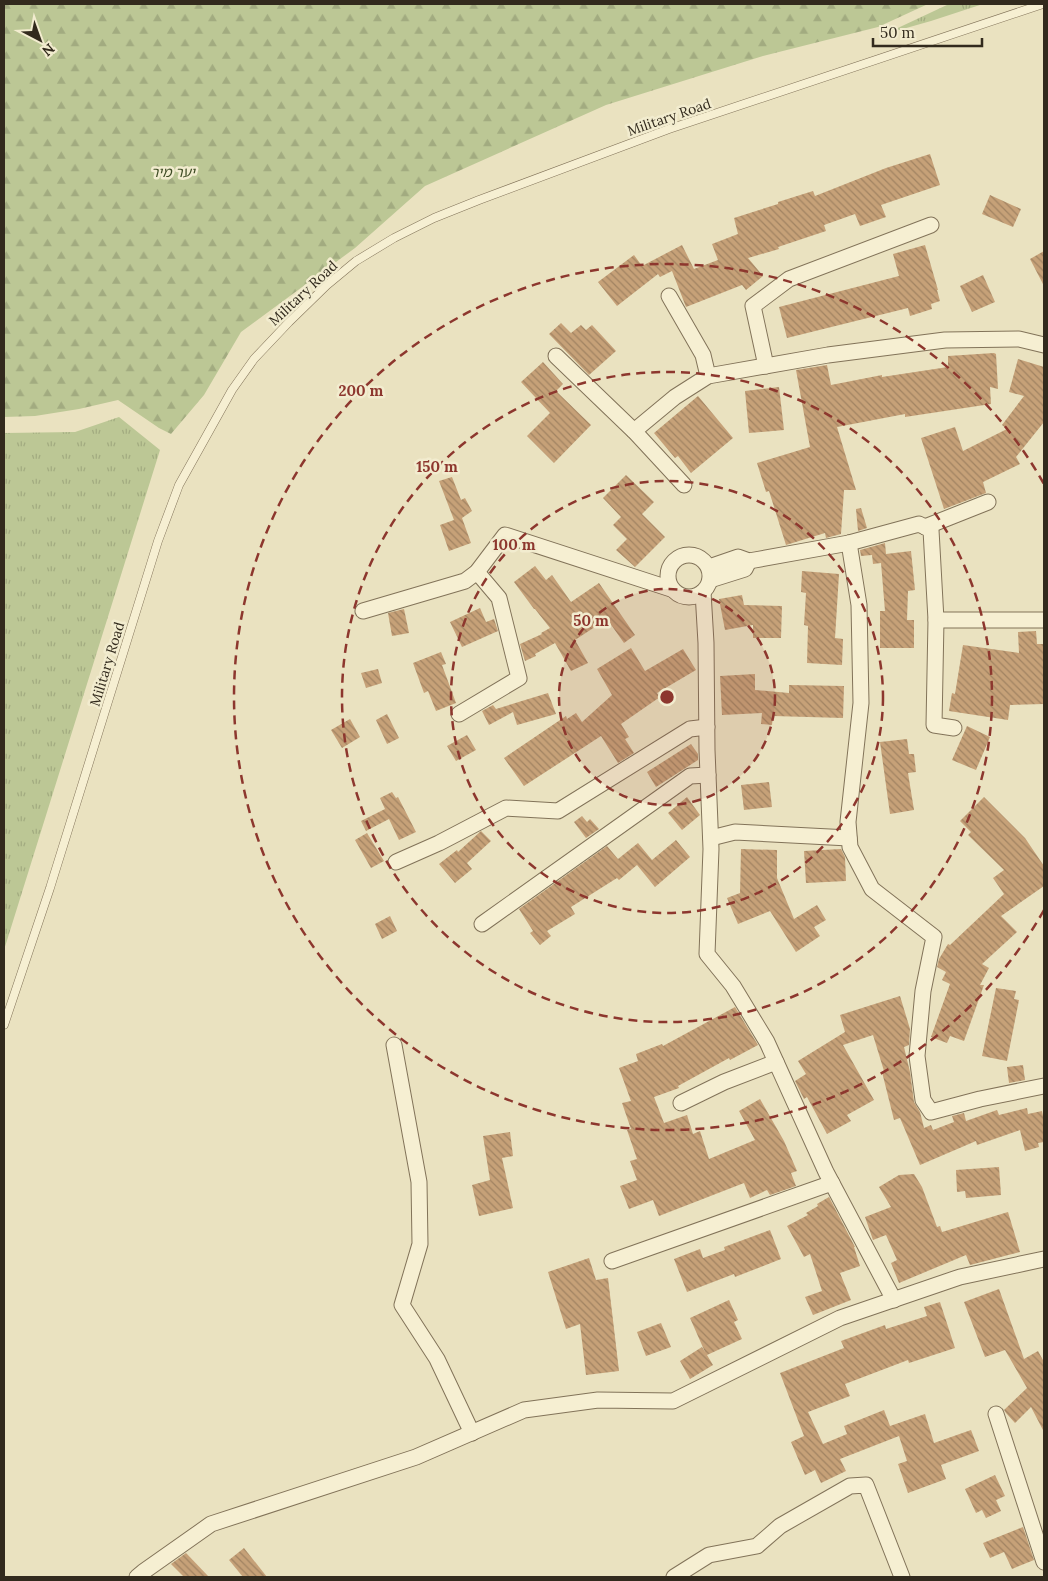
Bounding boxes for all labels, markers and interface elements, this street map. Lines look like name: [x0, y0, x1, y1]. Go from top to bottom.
north arrow: [15, 15, 65, 65]
scale bar: [873, 15, 982, 47]
text: 50 m: [880, 23, 915, 42]
text: N: [38, 39, 59, 60]
street label: Military Road: [625, 94, 713, 140]
park label: יער מיר: [151, 163, 197, 181]
street label: Military Road: [265, 257, 341, 329]
text: 200 m: [339, 381, 384, 400]
text: 150 m: [416, 457, 458, 476]
text: 100 m: [493, 535, 536, 554]
text: 50 m: [573, 611, 609, 630]
street label: Military Road: [86, 620, 128, 708]
centre of rings: [658, 688, 676, 706]

